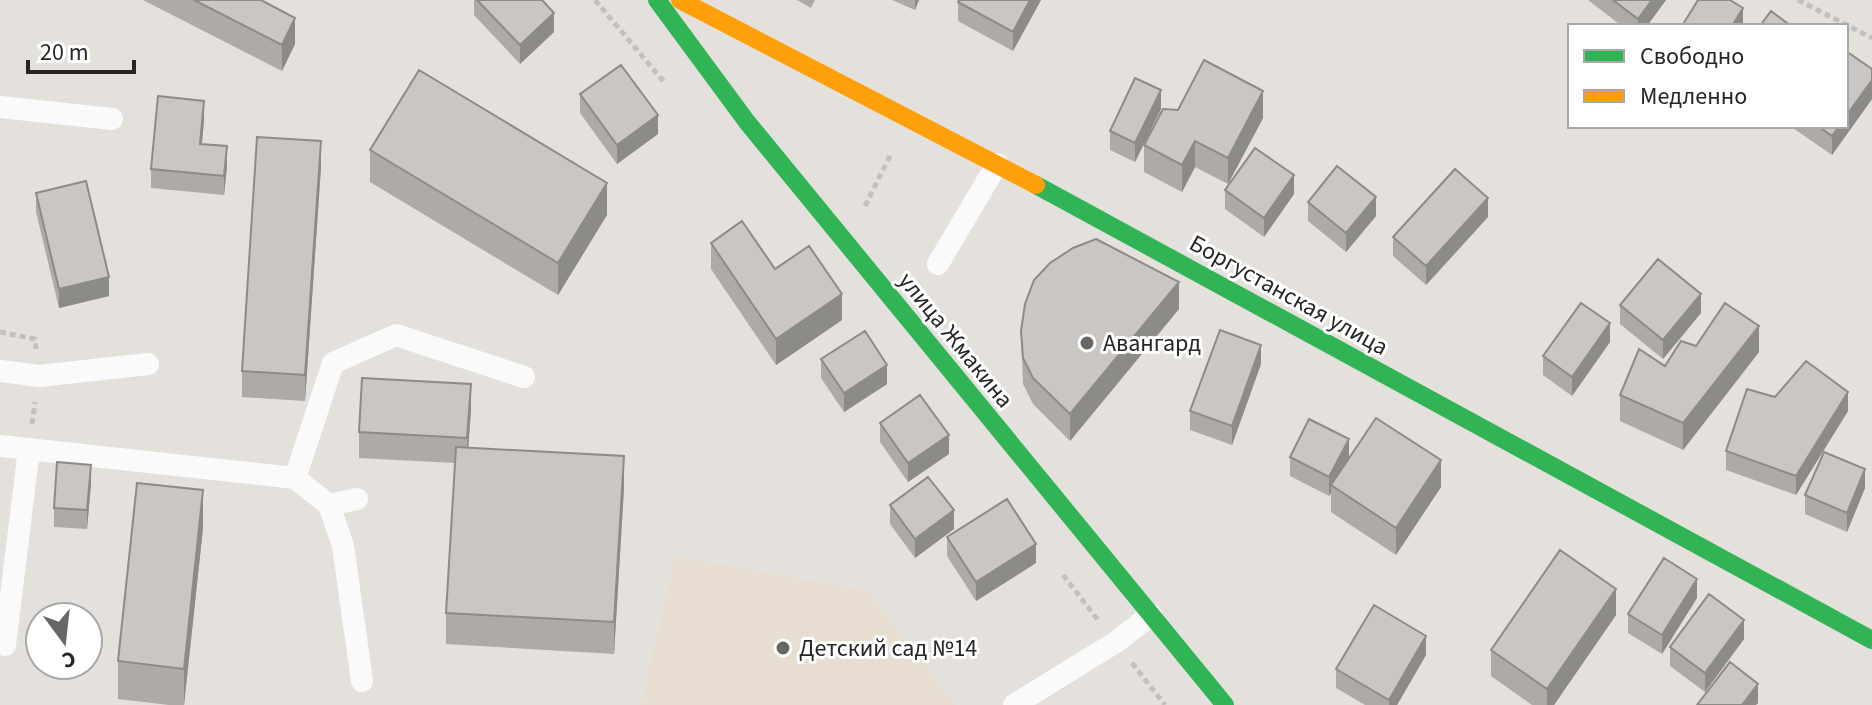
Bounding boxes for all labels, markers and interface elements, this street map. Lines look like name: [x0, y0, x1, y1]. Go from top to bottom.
scale bar: [28, 24, 134, 74]
legend: [1568, 24, 1848, 128]
text: 20 m: [40, 35, 89, 70]
text: Свободно: [1640, 39, 1744, 74]
text: Медленно: [1640, 79, 1747, 114]
street label: Боргустанская улица: [1183, 226, 1395, 365]
street label: улица Жмакина: [890, 265, 1021, 416]
place label: Авангард: [1103, 326, 1201, 361]
marker: Авангард: [1078, 334, 1096, 352]
north arrow: [24, 601, 104, 681]
place label: Детский сад №14: [799, 631, 977, 666]
marker: Детский сад №14: [774, 639, 792, 657]
text: С: [58, 642, 79, 677]

